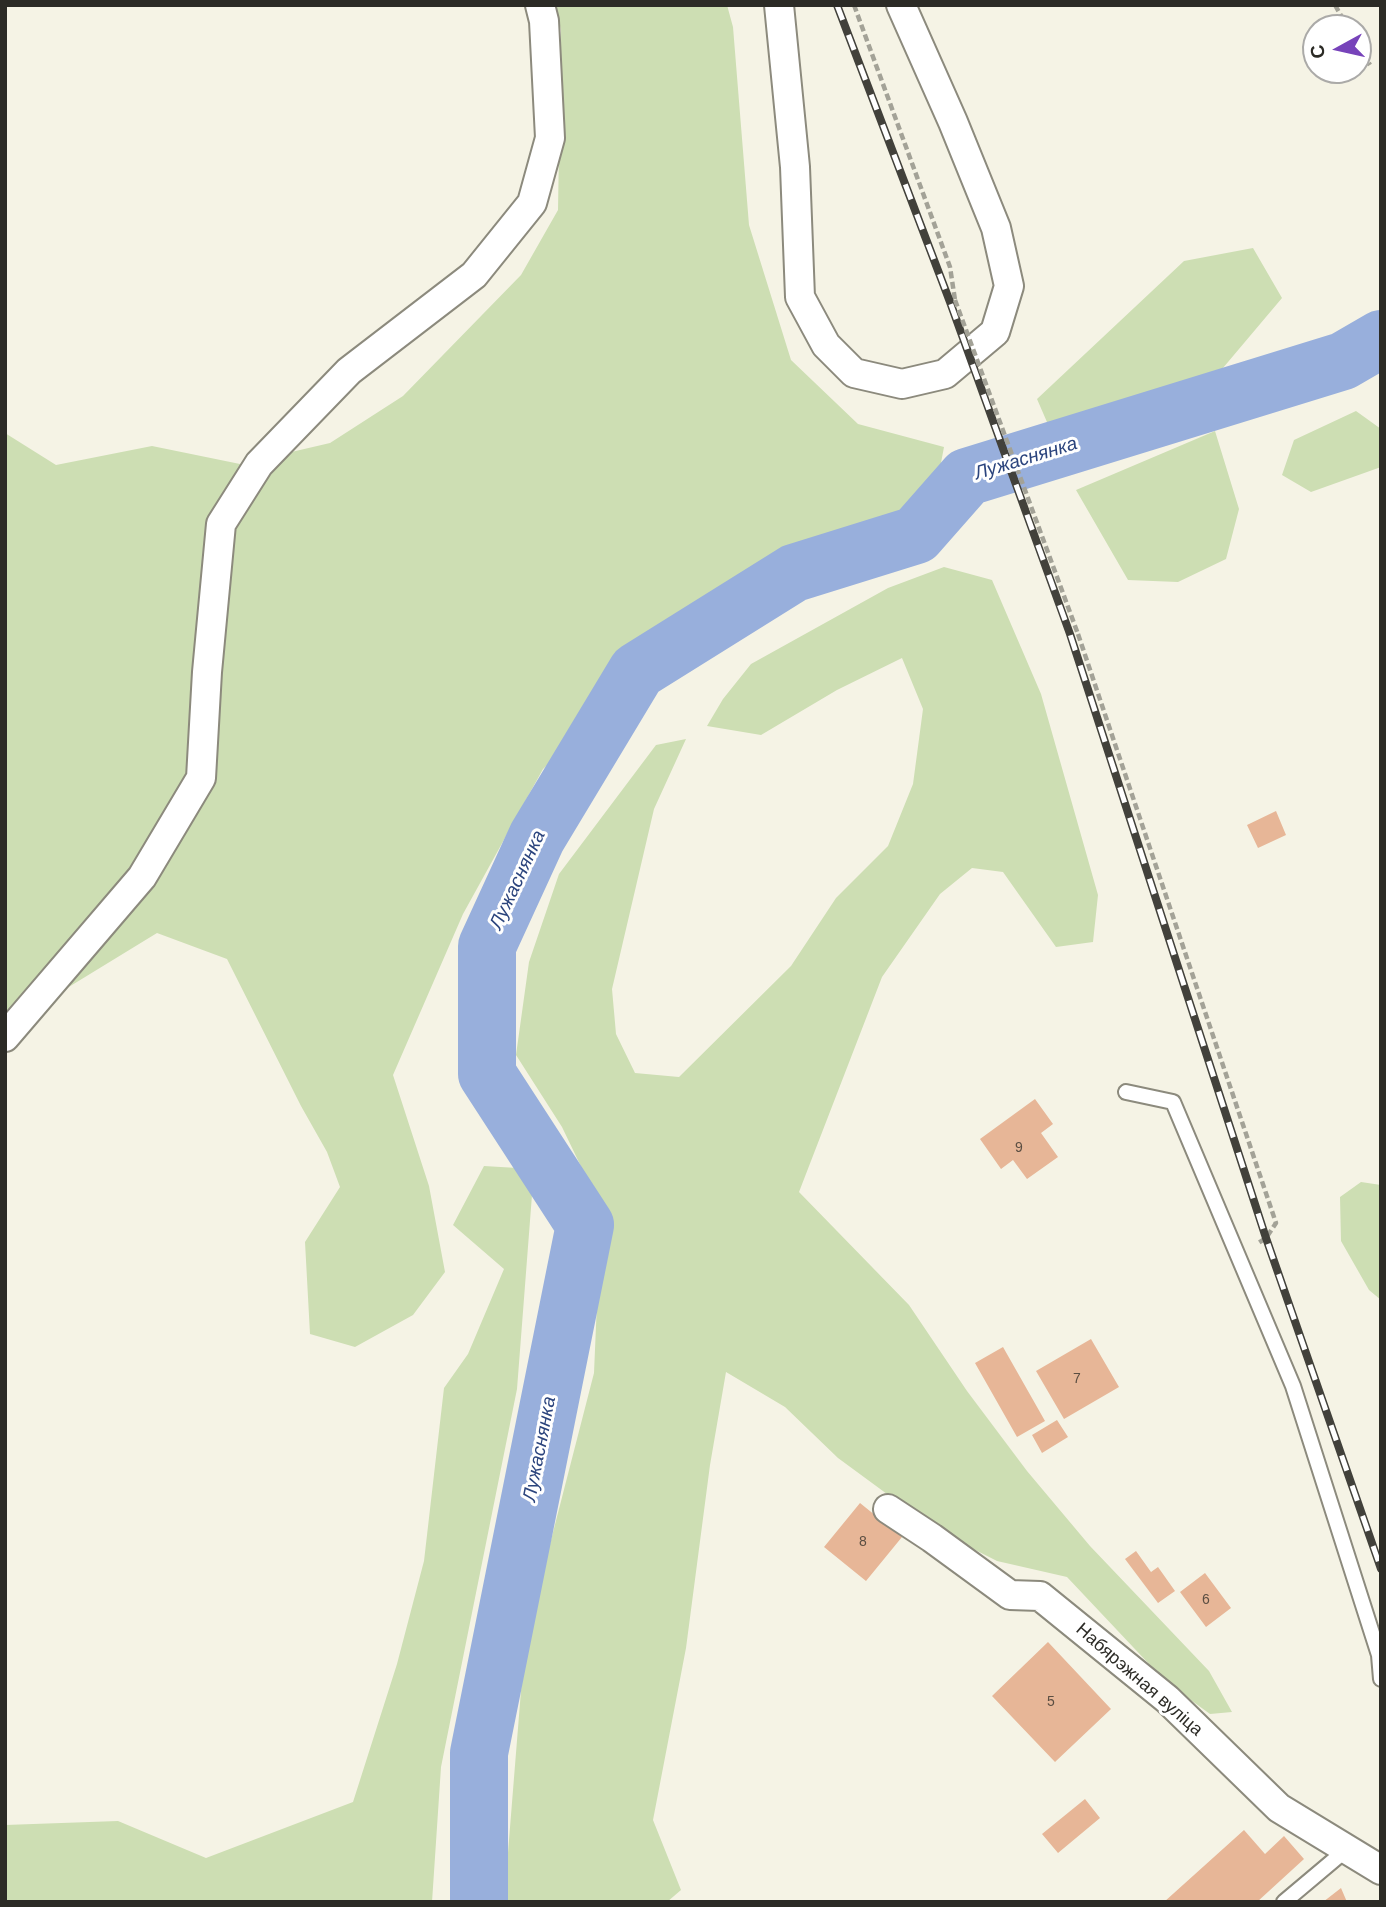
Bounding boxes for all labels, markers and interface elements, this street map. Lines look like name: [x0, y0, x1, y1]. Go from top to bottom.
north arrow: [1302, 14, 1372, 84]
text: С: [1306, 43, 1329, 60]
water label: Лужаснянка: [972, 433, 1080, 485]
water label: Лужаснянка: [485, 827, 551, 933]
house number: 9: [1015, 1140, 1023, 1156]
house number: 7: [1073, 1371, 1081, 1387]
water label: Лужаснянка: [519, 1395, 561, 1503]
house number: 8: [859, 1534, 867, 1550]
house number: 6: [1202, 1592, 1210, 1608]
street label: Набярэжная вуліца: [1071, 1619, 1207, 1741]
house number: 5: [1047, 1694, 1055, 1710]

